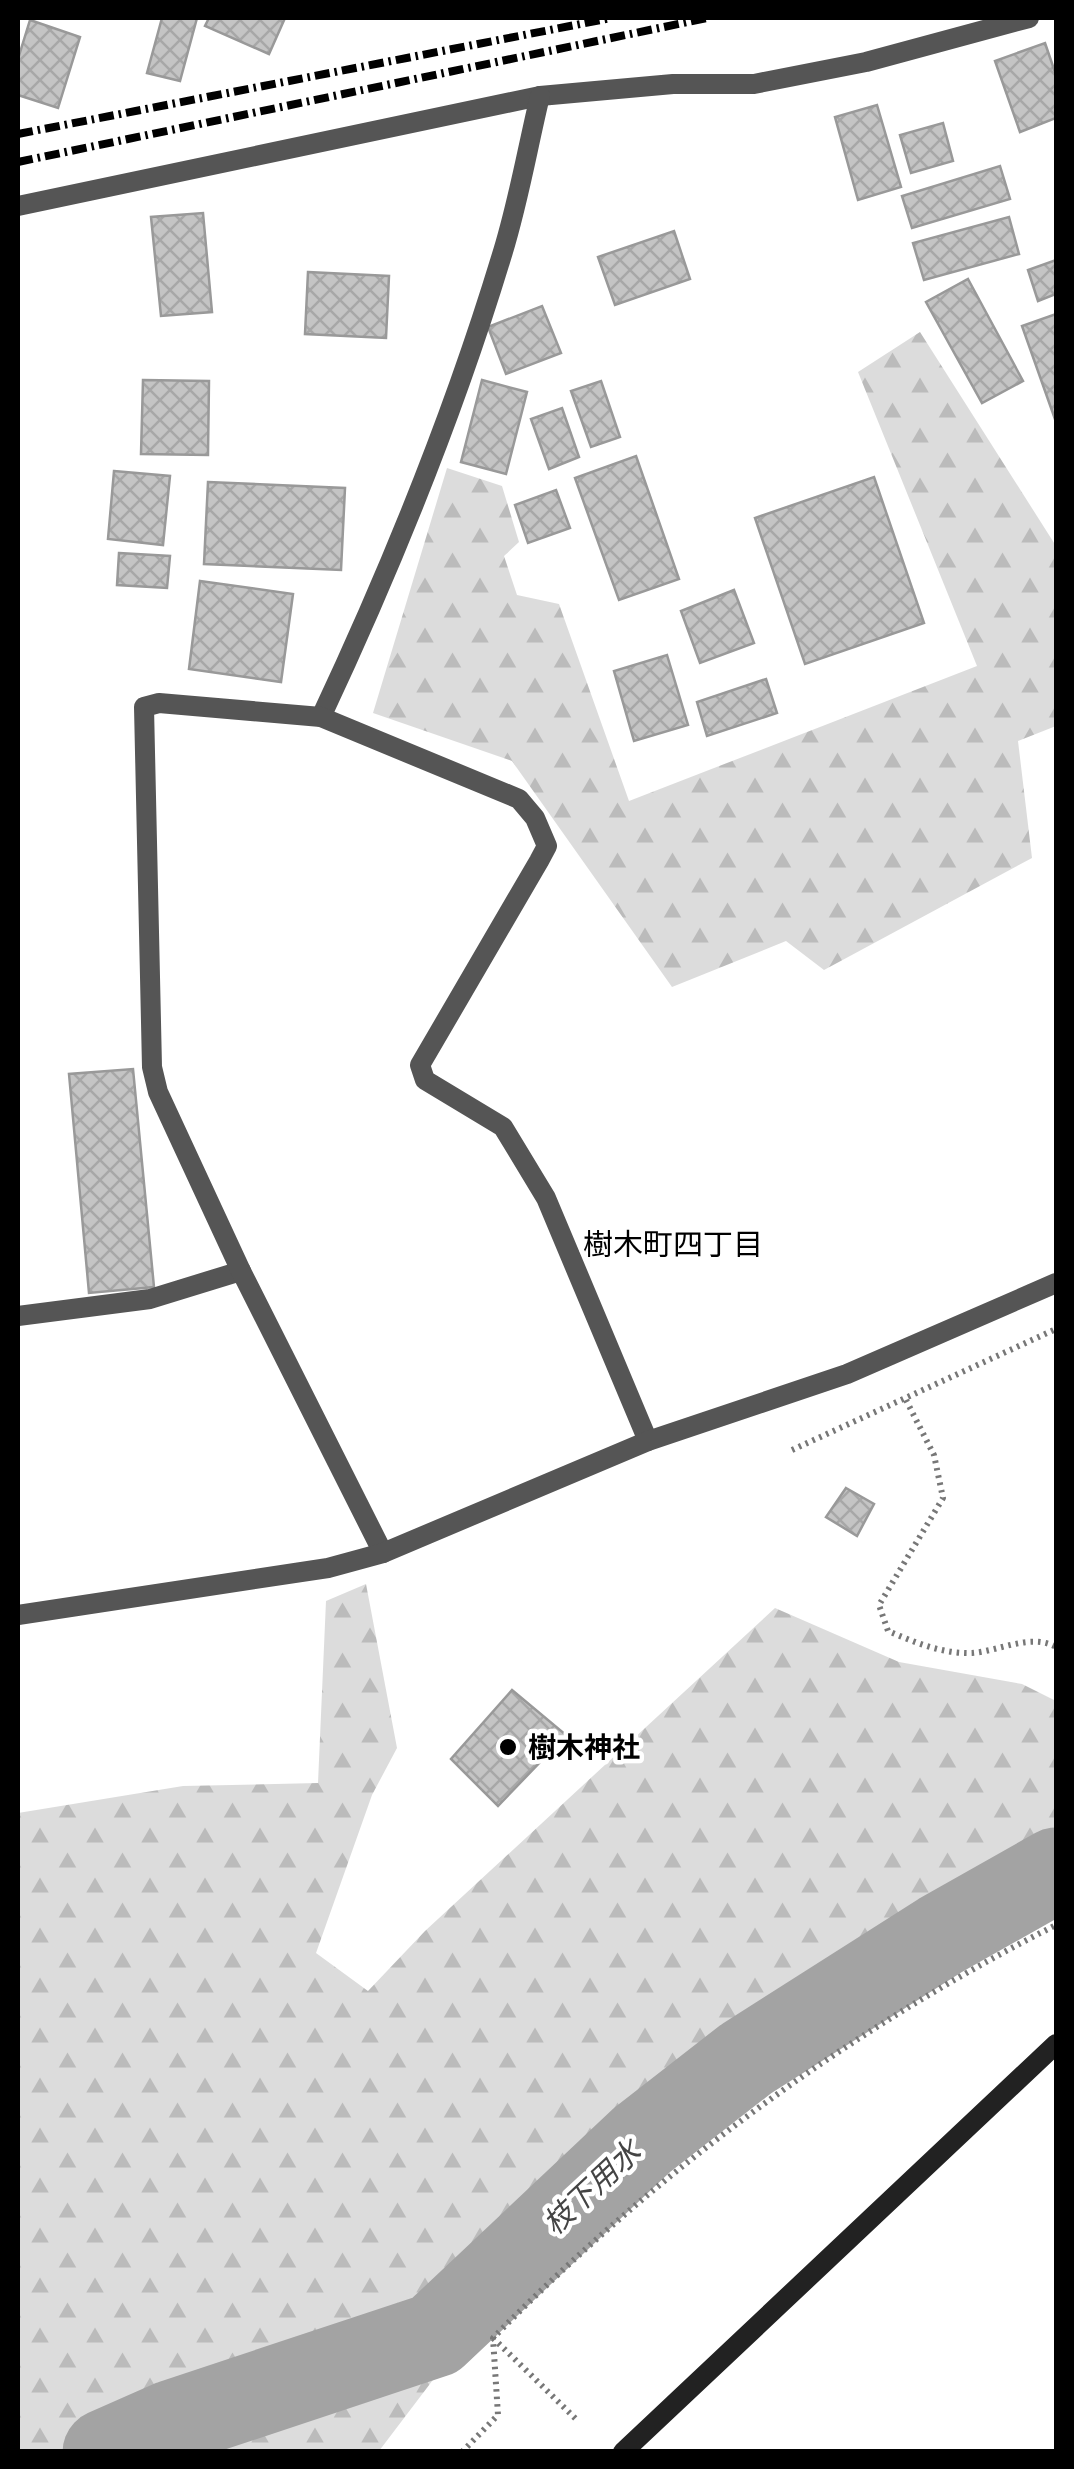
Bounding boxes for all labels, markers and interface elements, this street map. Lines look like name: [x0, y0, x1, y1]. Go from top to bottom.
district label: 樹木町四丁目: [583, 1226, 763, 1263]
place label: 樹木神社: [528, 1730, 640, 1764]
marker: 樹木神社: [497, 1736, 519, 1758]
water label: 枝下用水: [535, 2131, 650, 2242]

